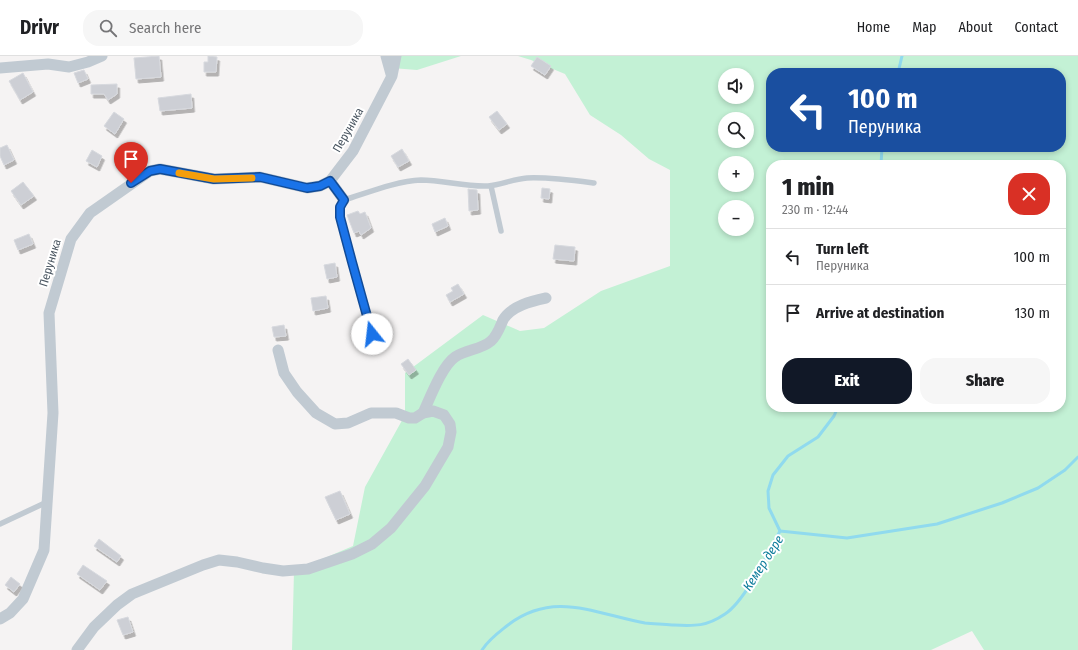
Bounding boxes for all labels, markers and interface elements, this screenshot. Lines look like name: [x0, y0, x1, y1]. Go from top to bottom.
search box: [83, 10, 363, 46]
text: Drivr: [20, 16, 59, 39]
icon: search: [97, 17, 119, 39]
text: Search here: [129, 19, 201, 37]
text: Home: [857, 19, 890, 36]
text: Map: [912, 19, 936, 36]
text: About: [958, 19, 993, 36]
text: Contact: [1015, 19, 1058, 36]
map controls: [718, 68, 754, 236]
button: sound: [718, 68, 754, 104]
text: 100 m: [848, 82, 918, 115]
icon: left: [782, 84, 834, 136]
street label: Перуника: [330, 105, 366, 155]
button: search: [718, 112, 754, 148]
text: Перуника: [848, 116, 922, 138]
pin: [114, 142, 148, 183]
icon: arrive: [120, 148, 142, 170]
button: +: [718, 156, 754, 192]
text: 1 min: [782, 173, 834, 201]
button: close: [1008, 173, 1050, 215]
button: −: [718, 200, 754, 236]
text: 230 m · 12:44: [782, 202, 848, 217]
street label: Перуника: [36, 237, 64, 288]
text: Turn left: [816, 240, 869, 258]
icon: left: [782, 246, 804, 268]
text: 100 m: [1013, 248, 1050, 266]
text: Перуника: [816, 258, 869, 273]
icon: arrive: [782, 302, 804, 324]
text: Arrive at destination: [816, 304, 944, 322]
text: 130 m: [1015, 304, 1050, 322]
position arrow: [351, 313, 393, 355]
button: Exit: [782, 358, 912, 404]
button: Share: [920, 358, 1050, 404]
water label: Кемер дере: [740, 533, 786, 593]

